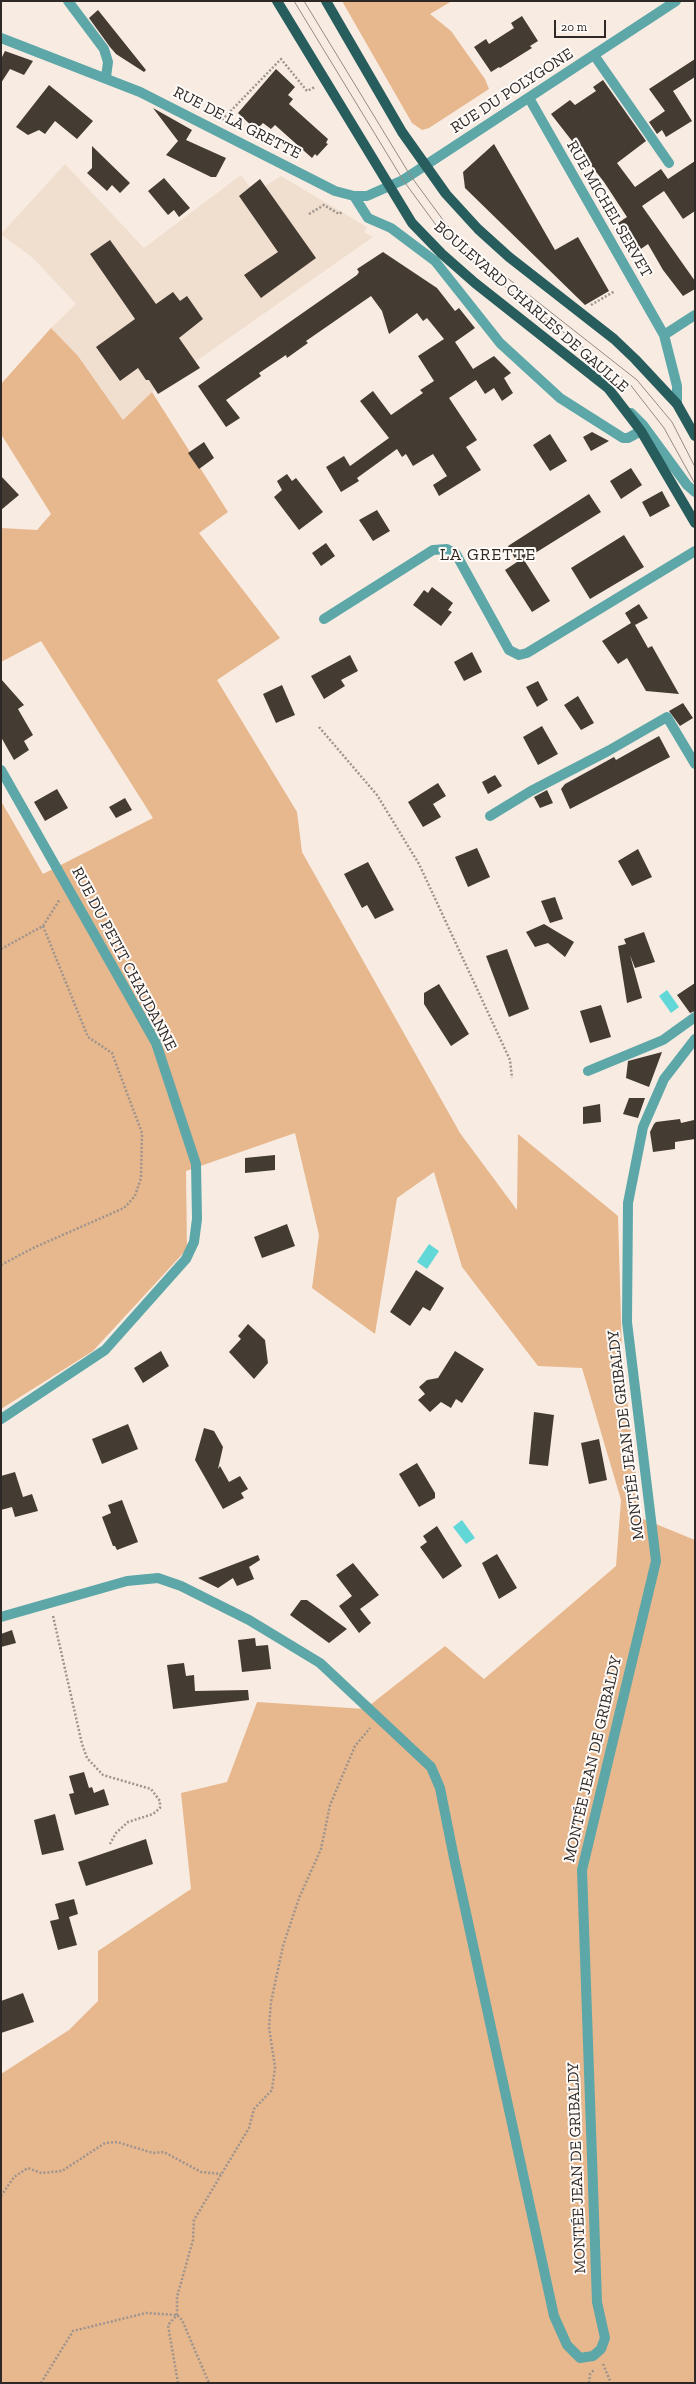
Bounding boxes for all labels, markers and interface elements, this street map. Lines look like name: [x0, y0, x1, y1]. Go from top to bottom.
scale bar: [556, 12, 608, 38]
text: 20 m: [561, 20, 587, 34]
street label: RUE DU POLYGONE: [447, 44, 577, 138]
street label: RUE DE LA GRETTE: [170, 83, 304, 163]
street label: RUE MICHEL SERVET: [562, 137, 656, 281]
street label: BOULEVARD CHARLES DE GAULLE: [430, 217, 632, 397]
district label: LA GRETTE: [440, 545, 536, 565]
street label: RUE DU PETIT CHAUDANNE: [67, 864, 181, 1054]
street label: MONTÉE JEAN DE GRIBALDY: [604, 1329, 648, 1541]
street label: MONTÉE JEAN DE GRIBALDY: [560, 1654, 626, 1864]
street label: MONTÉE JEAN DE GRIBALDY: [564, 2062, 590, 2274]

